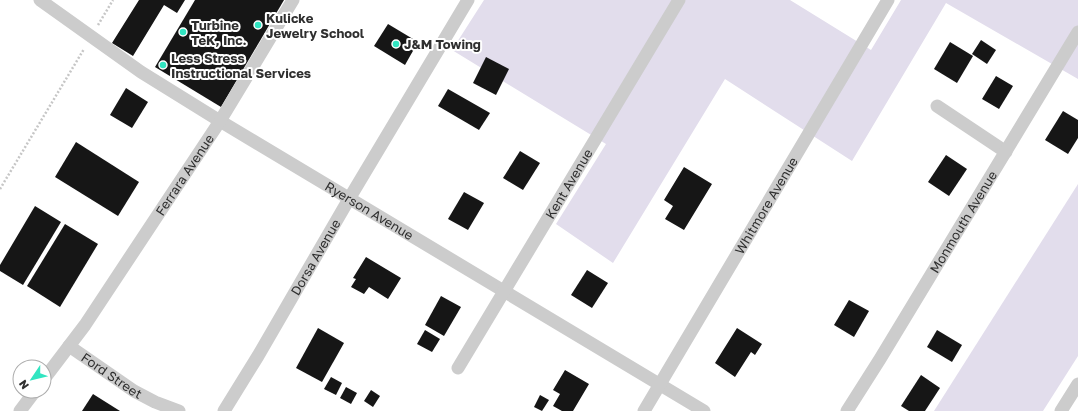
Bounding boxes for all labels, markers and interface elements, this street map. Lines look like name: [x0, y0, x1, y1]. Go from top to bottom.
place label: Kulicke Jewelry School: [266, 10, 365, 41]
place label: Turbine TeK, Inc.: [191, 17, 247, 48]
marker: Kulicke Jewelry School: [253, 20, 263, 30]
marker: Turbine TeK, Inc.: [178, 27, 188, 37]
place label: J&M Towing: [404, 36, 481, 52]
marker: J&M Towing: [391, 39, 401, 49]
place label: Less Stress Instructional Services: [171, 50, 311, 81]
marker: Less Stress Instructional Services: [158, 60, 168, 70]
street label: Ferrara Avenue: [152, 131, 217, 218]
street label: Kent Avenue: [542, 146, 596, 221]
street label: Whitmore Avenue: [731, 154, 801, 257]
street label: Monmouth Avenue: [926, 168, 1000, 276]
street label: Ryerson Avenue: [322, 178, 416, 243]
street label: Dorsa Avenue: [287, 216, 344, 298]
street label: Ford Street: [78, 349, 145, 402]
north arrow: [12, 359, 52, 399]
text: N: [16, 378, 31, 392]

